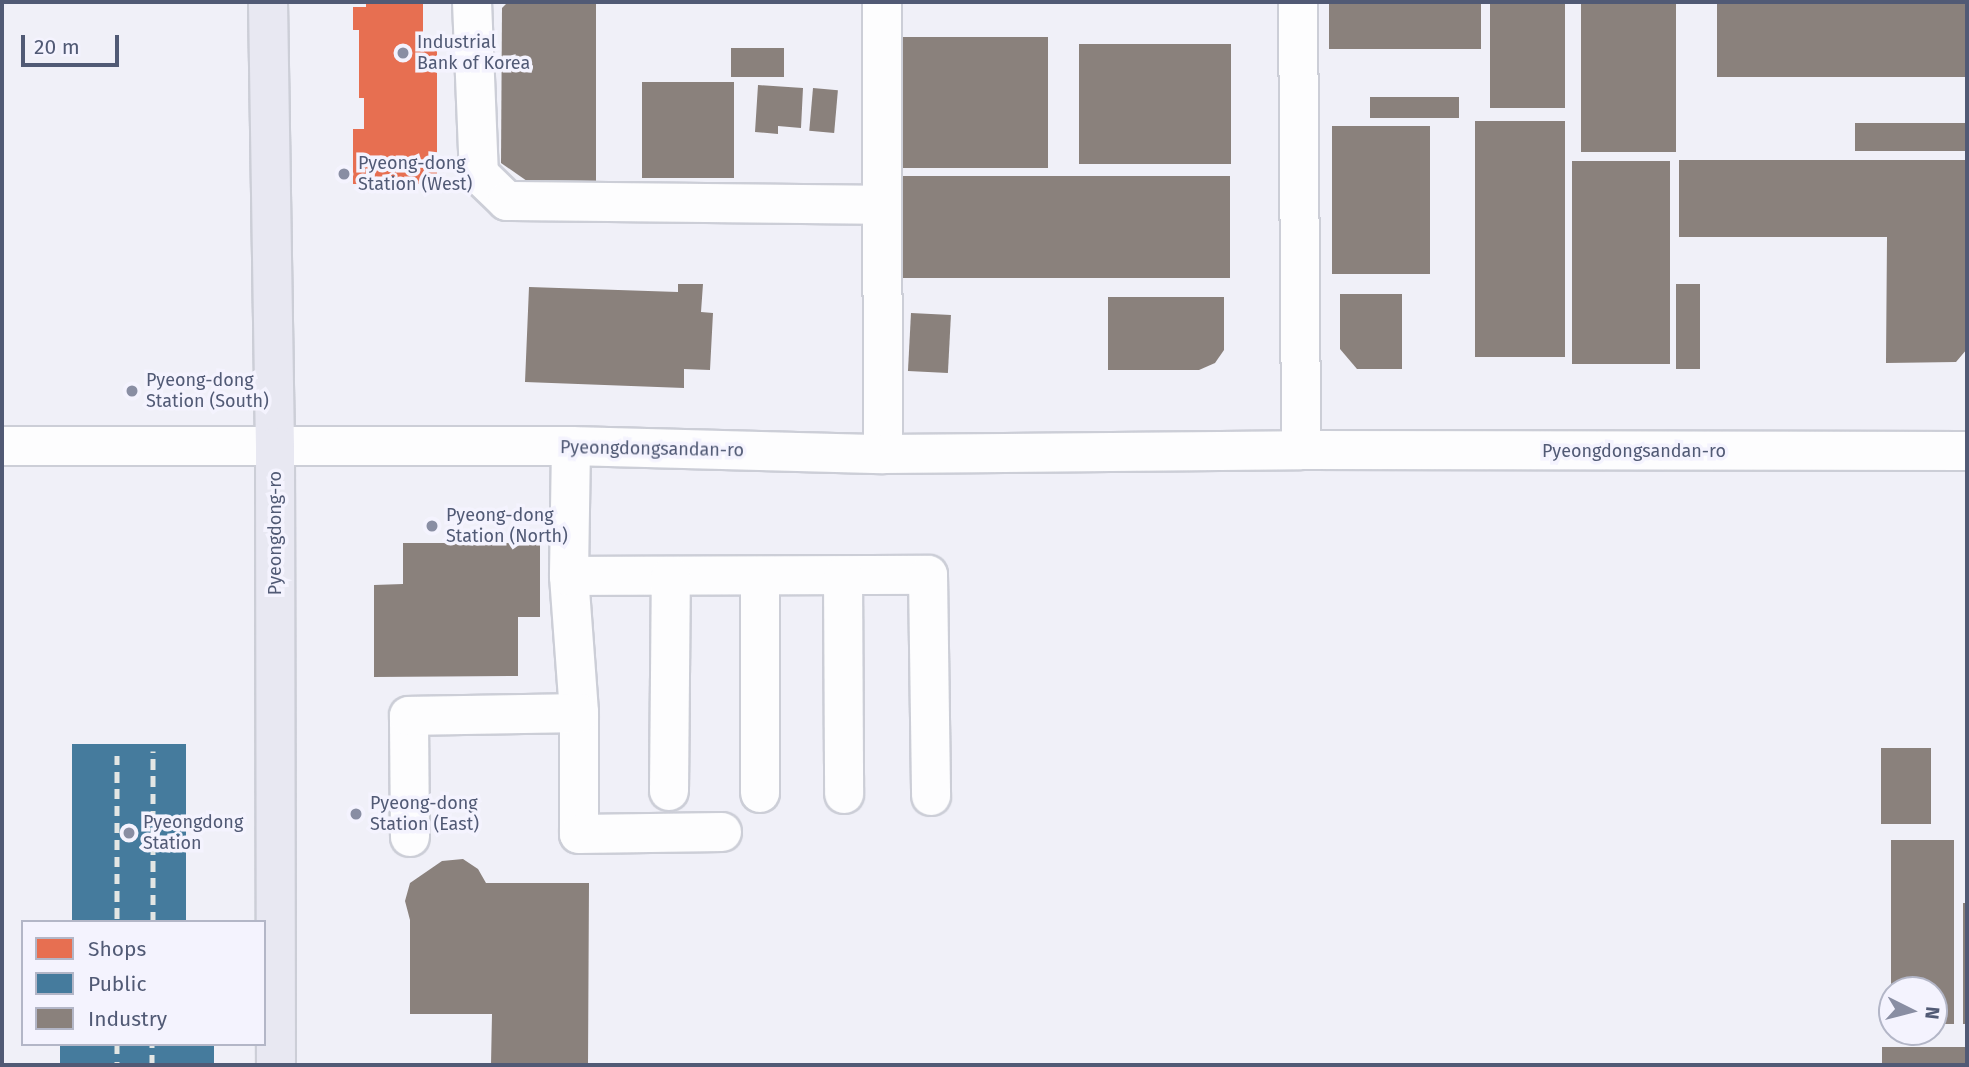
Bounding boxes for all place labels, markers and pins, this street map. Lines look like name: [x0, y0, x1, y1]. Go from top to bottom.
place label: Industrial Bank of Korea: [417, 32, 530, 74]
marker: Industrial Bank of Korea: [395, 45, 411, 61]
place label: Pyeong-dong Station (West): [358, 153, 472, 196]
marker: Pyeong-dong Station (West): [336, 166, 352, 182]
place label: Pyeong-dong Station (South): [146, 370, 269, 412]
marker: Pyeong-dong Station (South): [124, 383, 140, 399]
place label: Pyeong-dong Station (North): [446, 505, 568, 548]
marker: Pyeong-dong Station (North): [424, 518, 440, 534]
place label: Pyeong-dong Station (East): [370, 793, 479, 836]
marker: Pyeong-dong Station (East): [348, 806, 364, 822]
place label: Pyeongdong Station: [143, 812, 243, 854]
marker: Pyeongdong Station: [121, 825, 137, 841]

